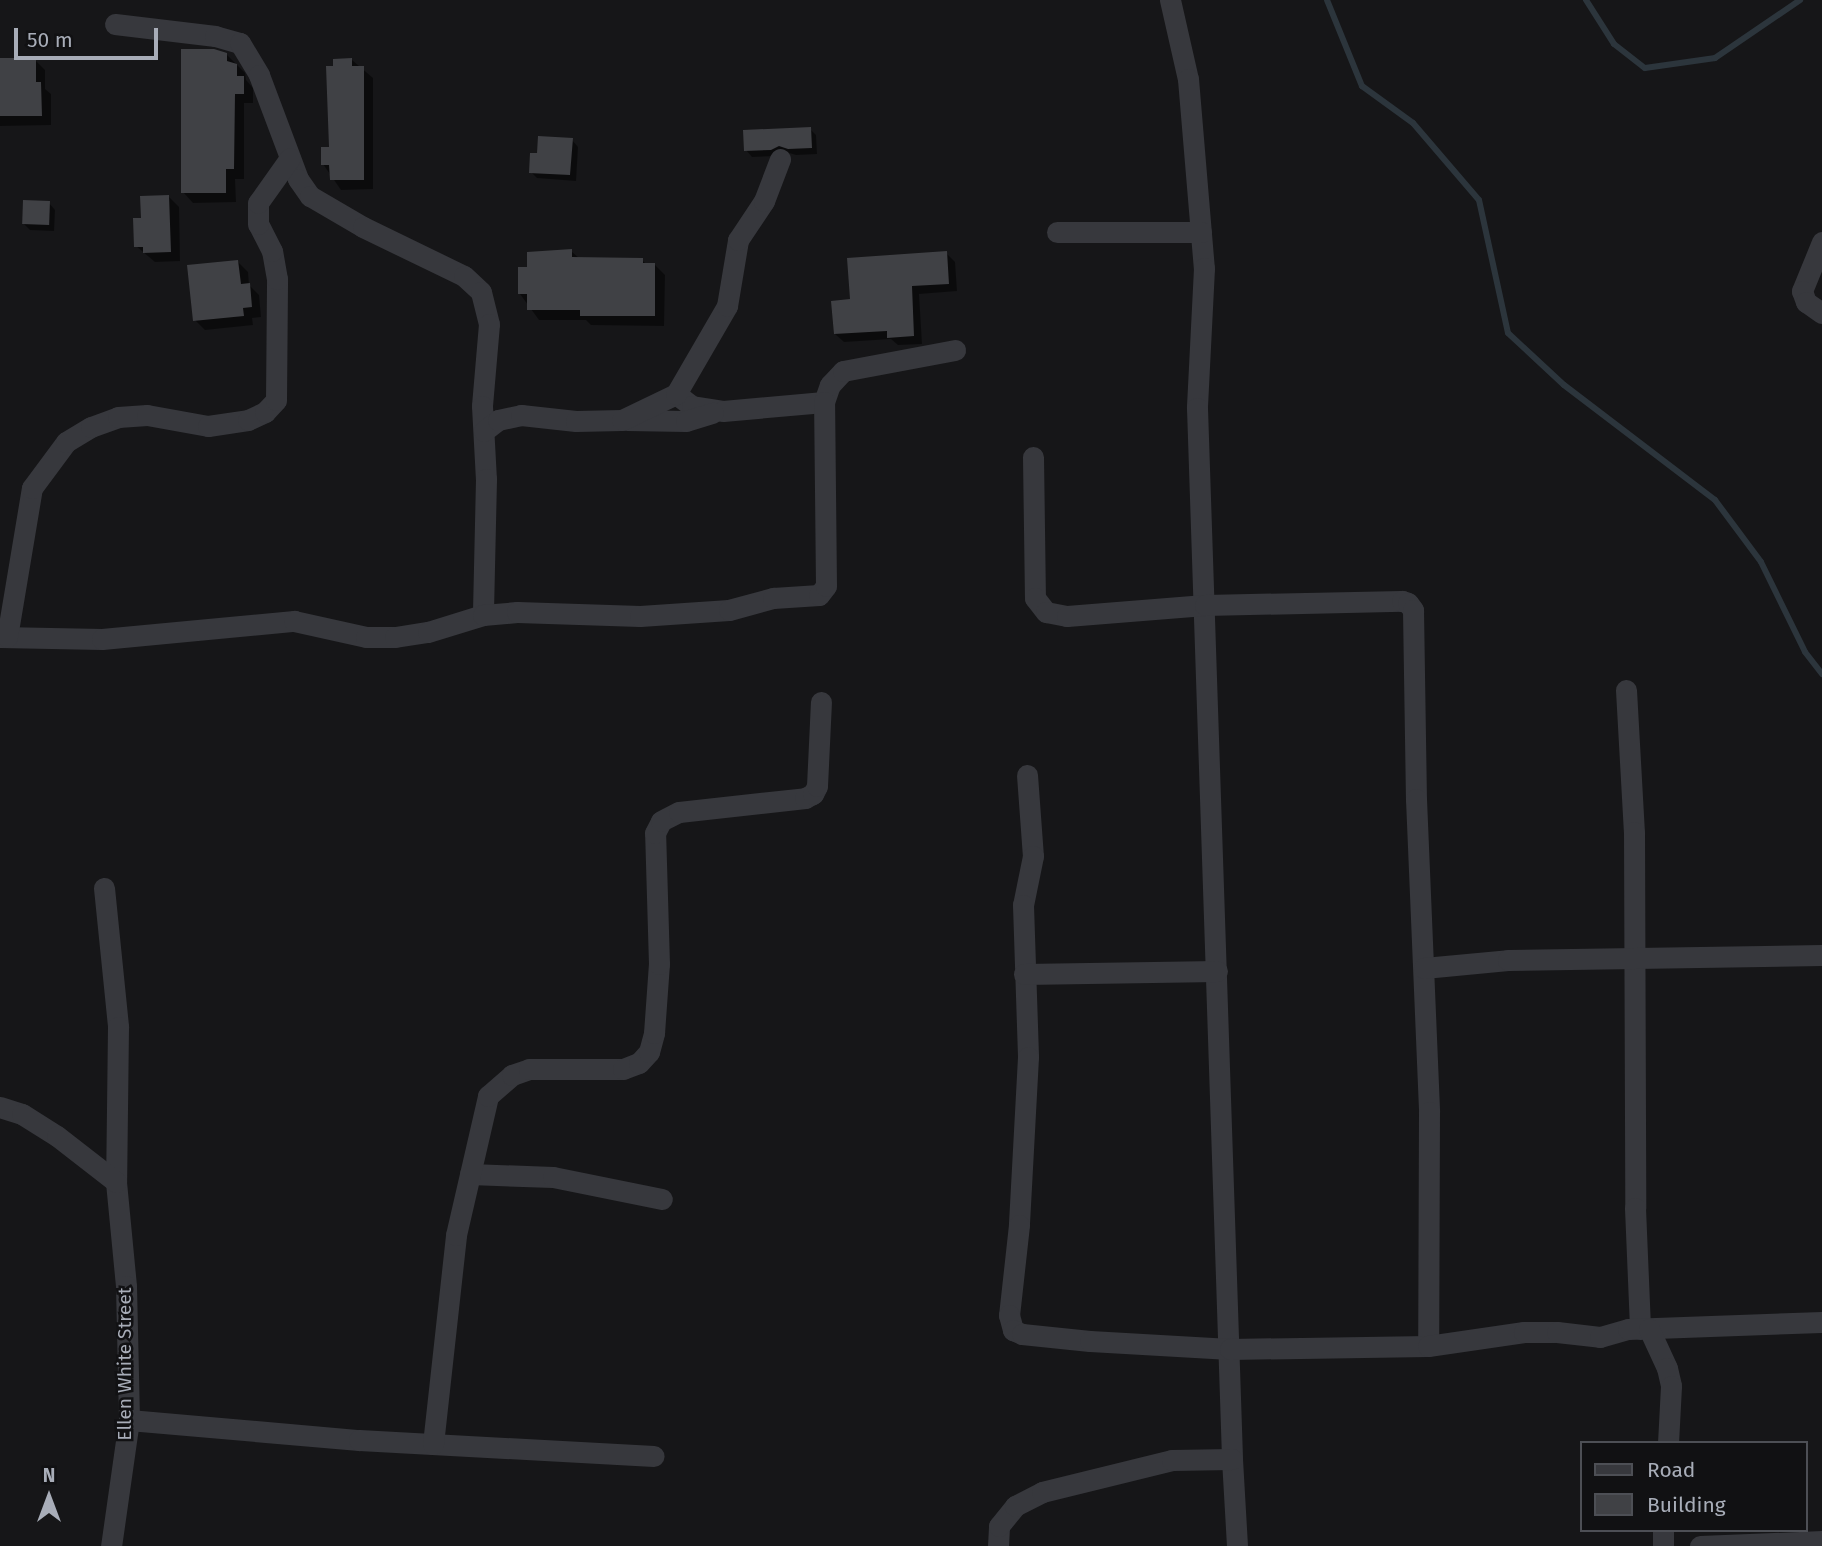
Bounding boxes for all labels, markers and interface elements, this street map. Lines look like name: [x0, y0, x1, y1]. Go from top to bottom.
scale bar: [18, 14, 161, 58]
text: 50 m: [27, 27, 73, 53]
street label: Ellen White Street: [114, 1287, 136, 1441]
legend: [1580, 1441, 1808, 1532]
text: Road: [1647, 1457, 1695, 1483]
north arrow: [14, 1462, 84, 1532]
text: N: [43, 1464, 55, 1487]
text: Building: [1647, 1492, 1726, 1518]

